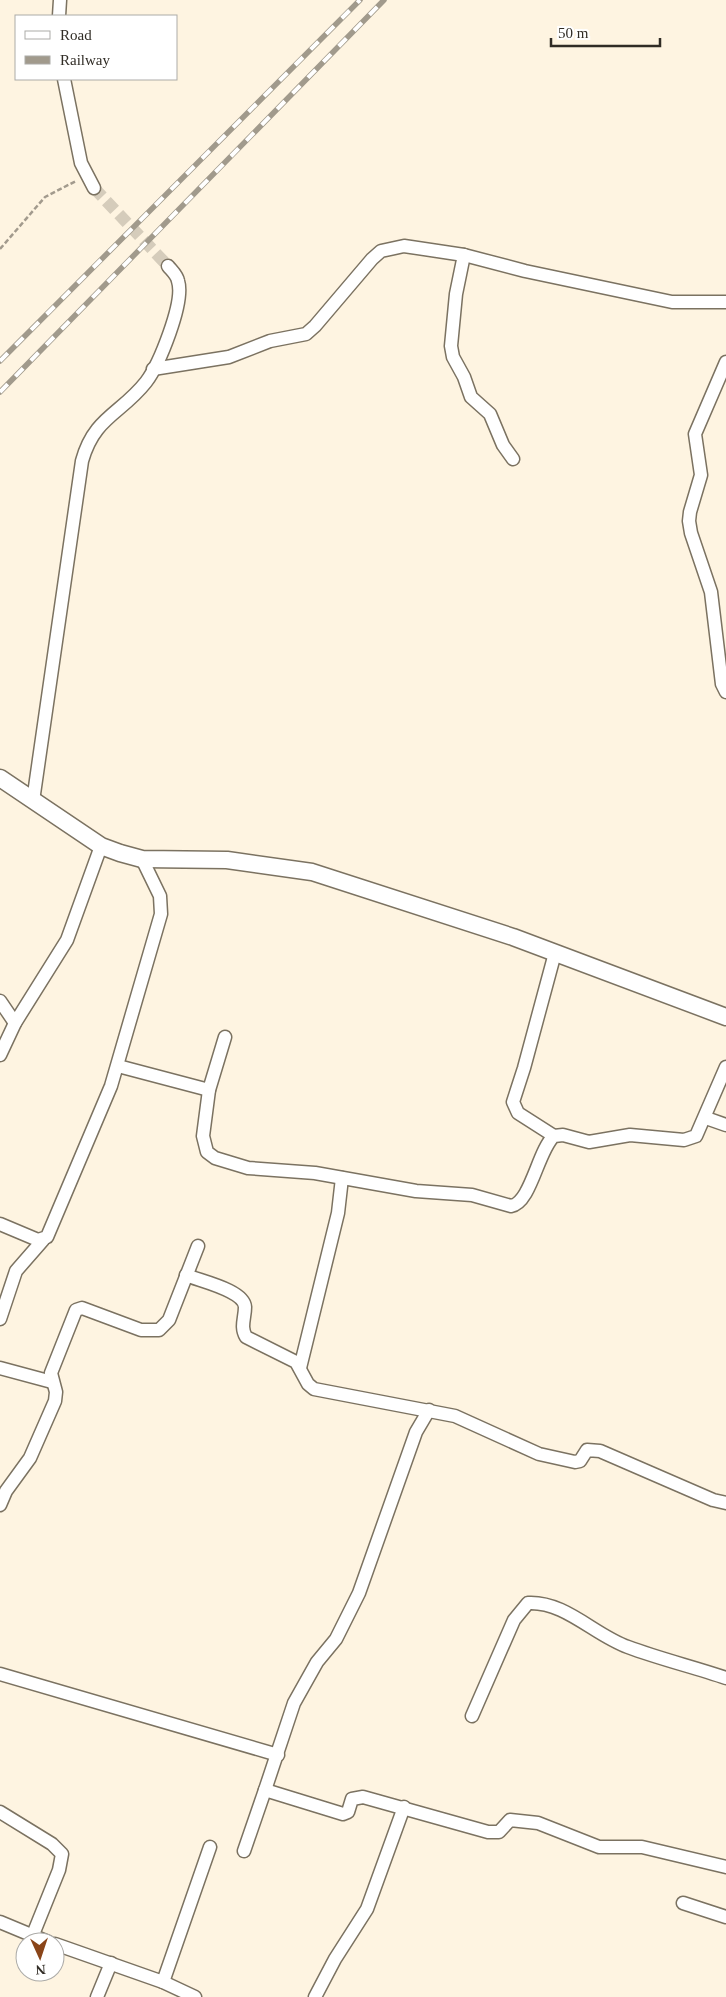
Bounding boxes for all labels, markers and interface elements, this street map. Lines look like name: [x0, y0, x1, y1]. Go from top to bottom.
legend: [15, 15, 178, 80]
scale bar: [551, 15, 660, 47]
text: 50 m: [558, 25, 589, 41]
text: Road: [60, 27, 92, 43]
text: Railway: [60, 52, 110, 68]
north arrow: [15, 1932, 65, 1982]
text: N: [35, 1962, 46, 1977]

